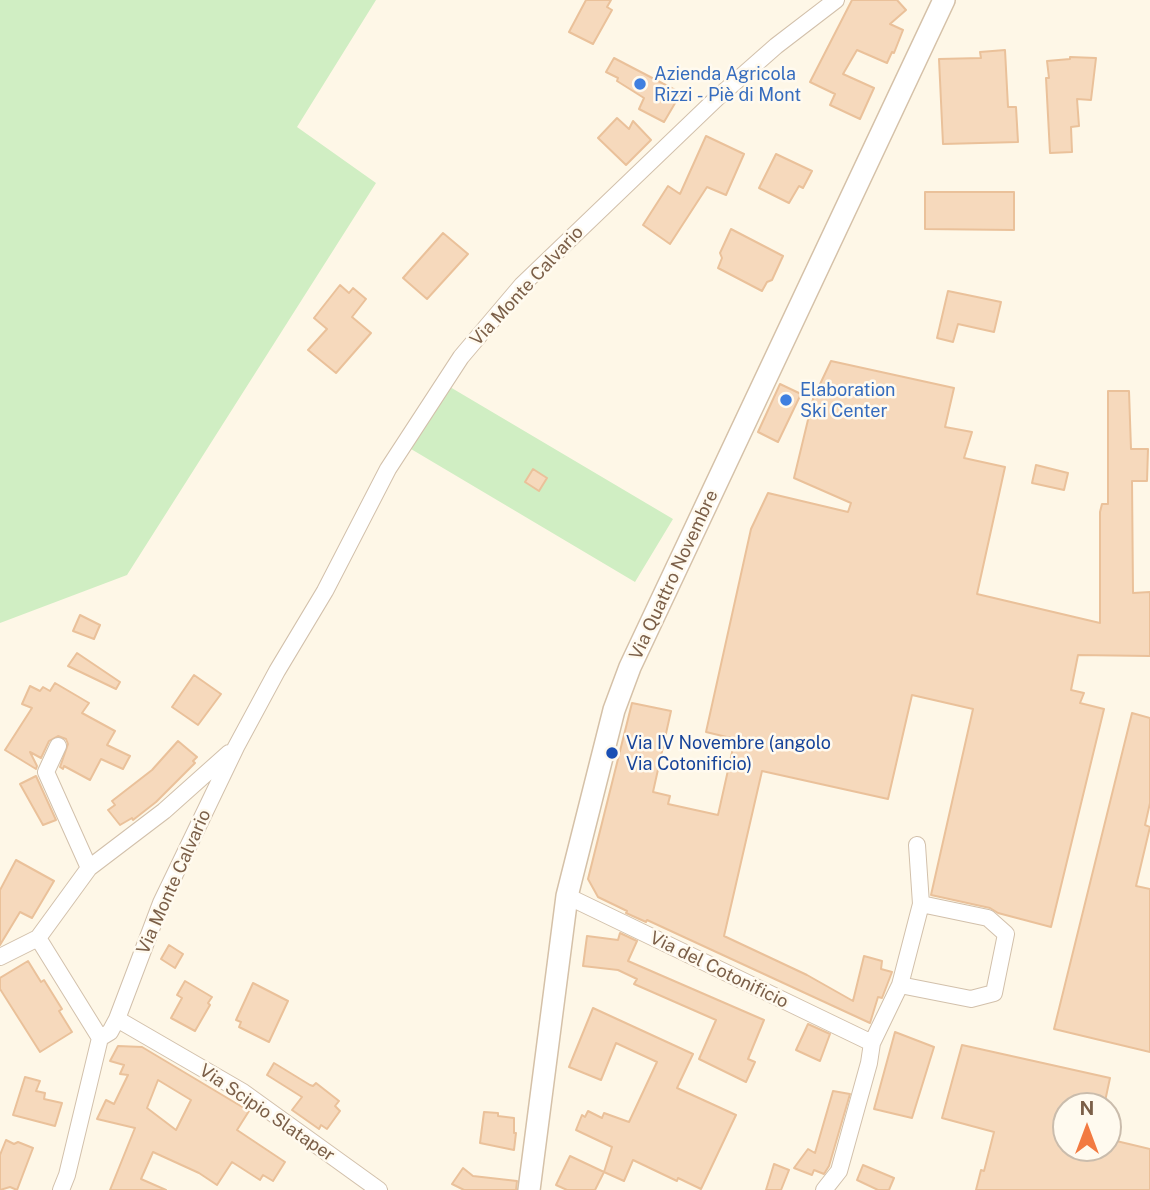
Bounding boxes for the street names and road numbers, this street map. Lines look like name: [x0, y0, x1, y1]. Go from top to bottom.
street label: Via Monte Calvario: [466, 222, 588, 350]
street label: Via Quattro Novembre: [625, 487, 723, 663]
street label: Via Monte Calvario: [132, 806, 216, 958]
street label: Via del Cotonificio: [646, 927, 792, 1013]
street label: Via Scipio Slataper: [195, 1060, 339, 1166]

